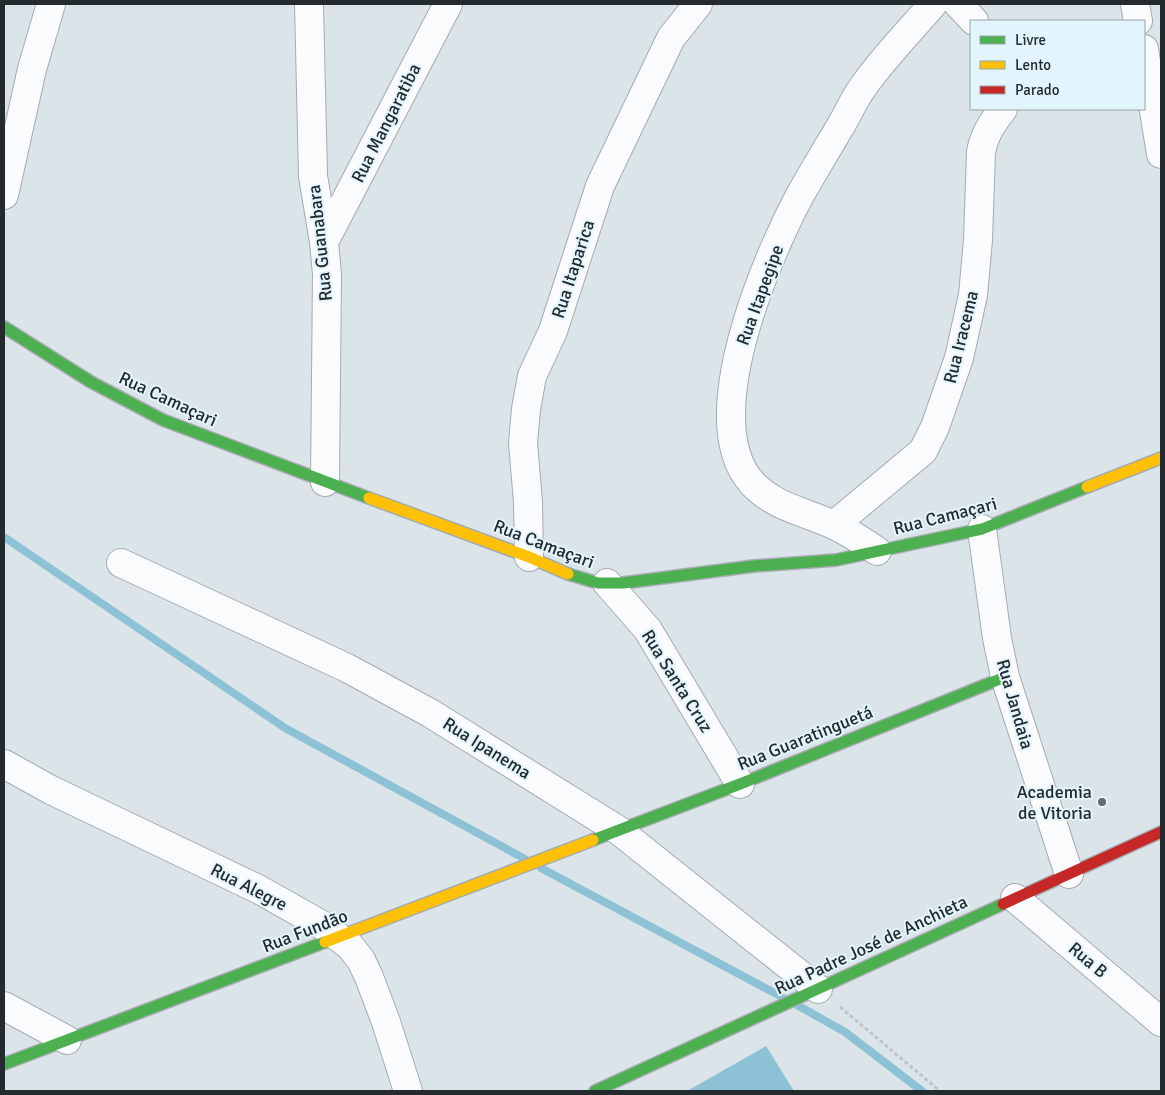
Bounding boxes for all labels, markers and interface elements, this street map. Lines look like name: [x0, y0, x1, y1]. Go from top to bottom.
legend: [970, 20, 1145, 110]
text: Livre: [1015, 31, 1046, 49]
text: Lento: [1015, 56, 1051, 74]
street label: Rua Mangaratiba: [347, 60, 425, 186]
text: Parado: [1015, 81, 1060, 99]
street label: Rua Guanabara: [303, 184, 337, 302]
street label: Rua Itaparica: [547, 217, 599, 321]
street label: Rua Itapegipe: [732, 242, 788, 348]
street label: Rua Iracema: [939, 288, 983, 386]
street label: Rua Camaçari: [115, 367, 221, 431]
street label: Rua Camaçari: [891, 492, 999, 540]
street label: Rua Camaçari: [491, 515, 597, 573]
street label: Rua Santa Cruz: [637, 626, 717, 736]
street label: Rua Jandaia: [992, 656, 1038, 752]
street label: Rua Guaratinguetá: [734, 701, 876, 775]
street label: Rua Ipanema: [439, 712, 535, 784]
place label: Academia de Vitoria: [1017, 781, 1092, 824]
marker: Academia de Vitoria: [1096, 796, 1108, 808]
street label: Rua Alegre: [207, 858, 291, 916]
street label: Rua Padre José de Anchieta: [771, 891, 971, 999]
street label: Rua Fundão: [259, 905, 351, 957]
street label: Rua B: [1064, 937, 1112, 983]

